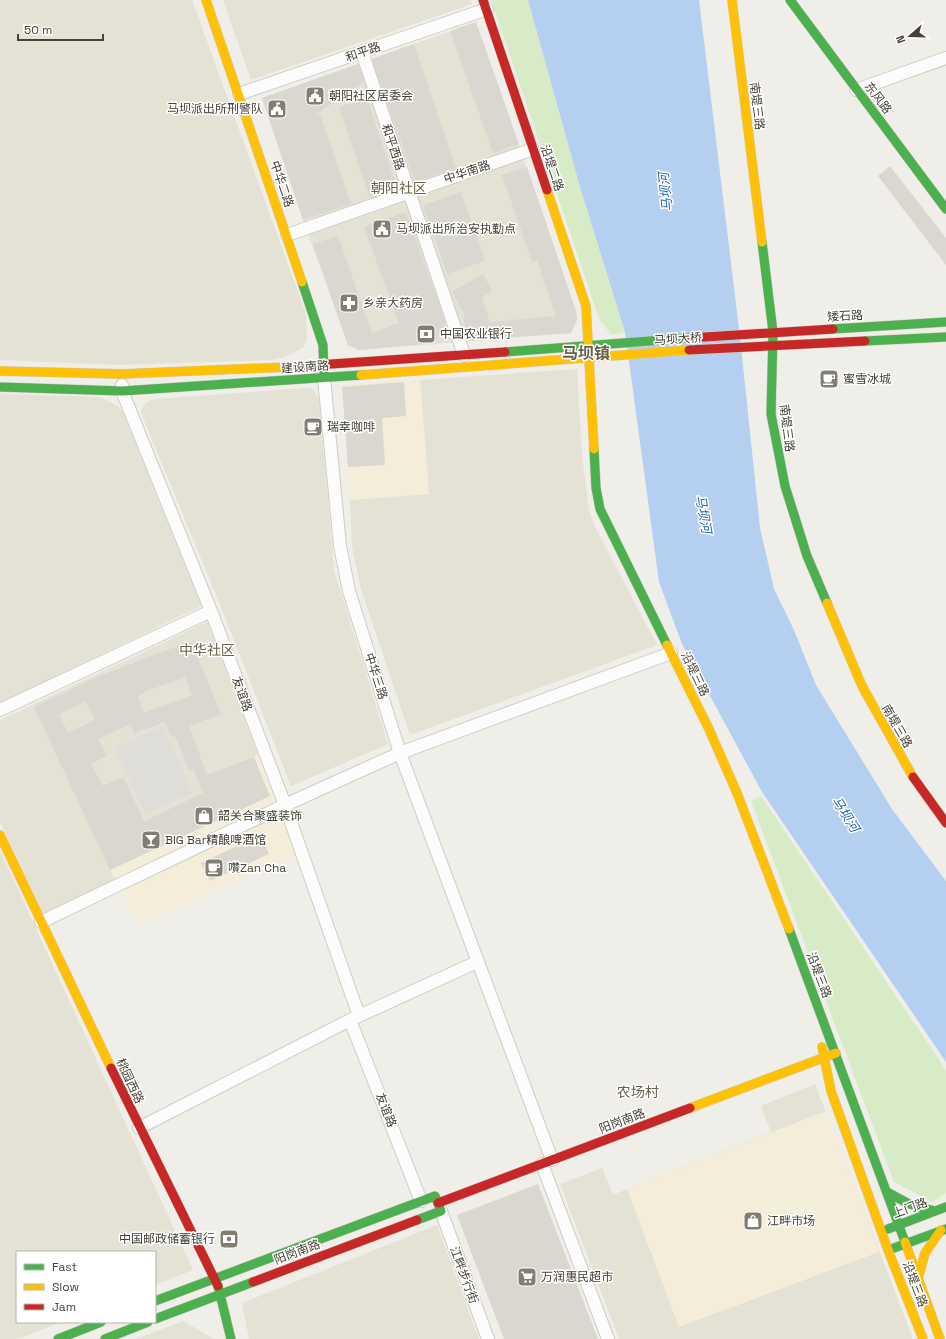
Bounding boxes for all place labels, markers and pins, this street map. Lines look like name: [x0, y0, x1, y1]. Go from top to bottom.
public building icon: 朝阳社区居委会: [304, 85, 326, 107]
place label: 朝阳社区居委会: [329, 88, 413, 104]
public building icon: 马坝派出所刑警队: [266, 98, 288, 120]
place label: 马坝派出所刑警队: [167, 101, 263, 117]
public building icon: 马坝派出所治安执勤点: [371, 218, 393, 240]
place label: 马坝派出所治安执勤点: [396, 221, 516, 237]
pharmacy icon: 乡亲大药房: [338, 292, 360, 314]
place label: 乡亲大药房: [363, 295, 423, 311]
bank icon: 中国农业银行: [415, 323, 437, 345]
place label: 中国农业银行: [440, 326, 512, 342]
cafe icon: 蜜雪冰城: [818, 368, 840, 390]
place label: 蜜雪冰城: [843, 371, 891, 387]
cafe icon: 瑞幸咖啡: [302, 416, 324, 438]
place label: 瑞幸咖啡: [327, 419, 375, 435]
shop icon: 韶关合聚盛装饰: [193, 805, 215, 827]
place label: 韶关合聚盛装饰: [218, 808, 302, 824]
bar icon: BIG Bar精酿啤酒馆: [140, 829, 162, 851]
place label: BIG Bar精酿啤酒馆: [165, 832, 266, 848]
cafe icon: 囋Zan Cha: [203, 857, 225, 879]
place label: 囋Zan Cha: [228, 860, 286, 876]
shop icon: 江畔市场: [742, 1210, 764, 1232]
place label: 江畔市场: [767, 1213, 815, 1229]
bank icon: 中国邮政储蓄银行: [218, 1228, 240, 1250]
place label: 中国邮政储蓄银行: [119, 1231, 215, 1247]
supermarket icon: 万润惠民超市: [516, 1266, 538, 1288]
place label: 万润惠民超市: [541, 1269, 613, 1285]

